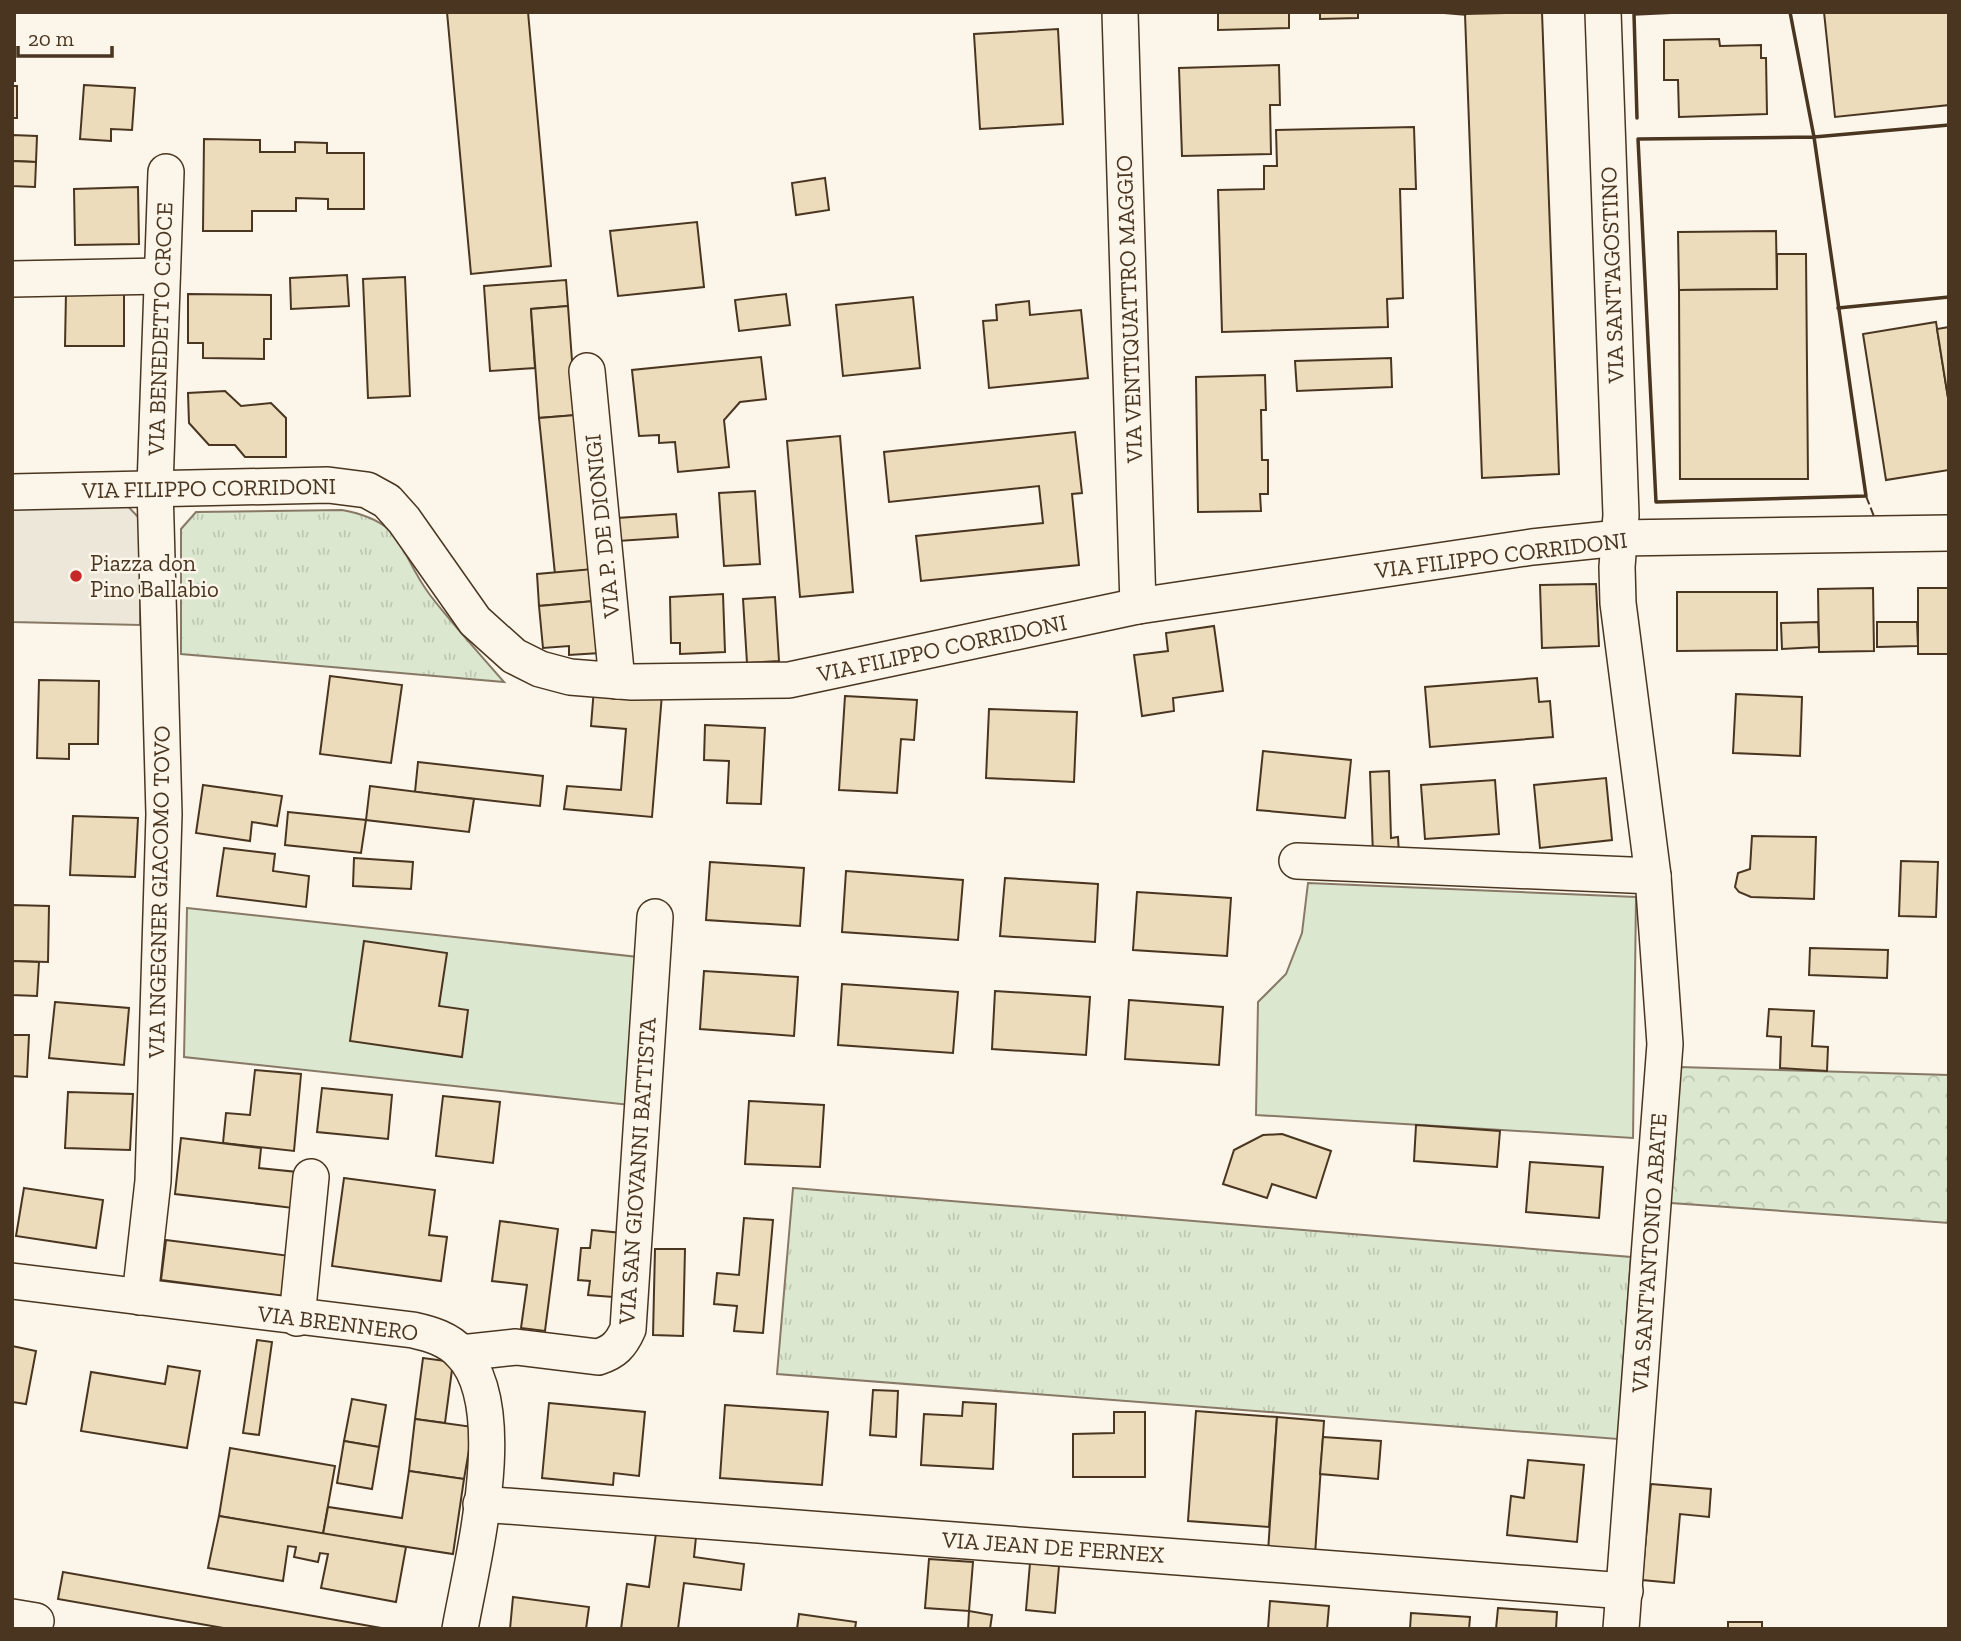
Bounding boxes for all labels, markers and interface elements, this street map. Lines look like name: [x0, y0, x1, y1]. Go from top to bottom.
scale bar: [18, 14, 112, 58]
text: 20 m: [28, 26, 74, 51]
street label: VIA VENTIQUATTRO MAGGIO: [1110, 154, 1148, 465]
street label: VIA SANT'AGOSTINO: [1594, 166, 1630, 385]
street label: VIA BENEDETTO CROCE: [142, 202, 178, 457]
street label: VIA P. DE DIONIGI: [578, 433, 626, 620]
street label: VIA FILIPPO CORRIDONI: [81, 472, 336, 504]
street label: VIA FILIPPO CORRIDONI: [1372, 526, 1629, 585]
place label: Piazza don Pino Ballabio: [90, 549, 219, 603]
marker: Piazza don Pino Ballabio: [68, 568, 84, 584]
street label: VIA FILIPPO CORRIDONI: [814, 608, 1069, 688]
street label: VIA INGEGNER GIACOMO TOVO: [142, 725, 176, 1060]
street label: VIA SAN GIOVANNI BATTISTA: [612, 1015, 662, 1326]
street label: VIA SANT'ANTONIO ABATE: [1625, 1112, 1673, 1395]
street label: VIA BRENNERO: [255, 1299, 420, 1347]
street label: VIA JEAN DE FERNEX: [940, 1525, 1165, 1569]

